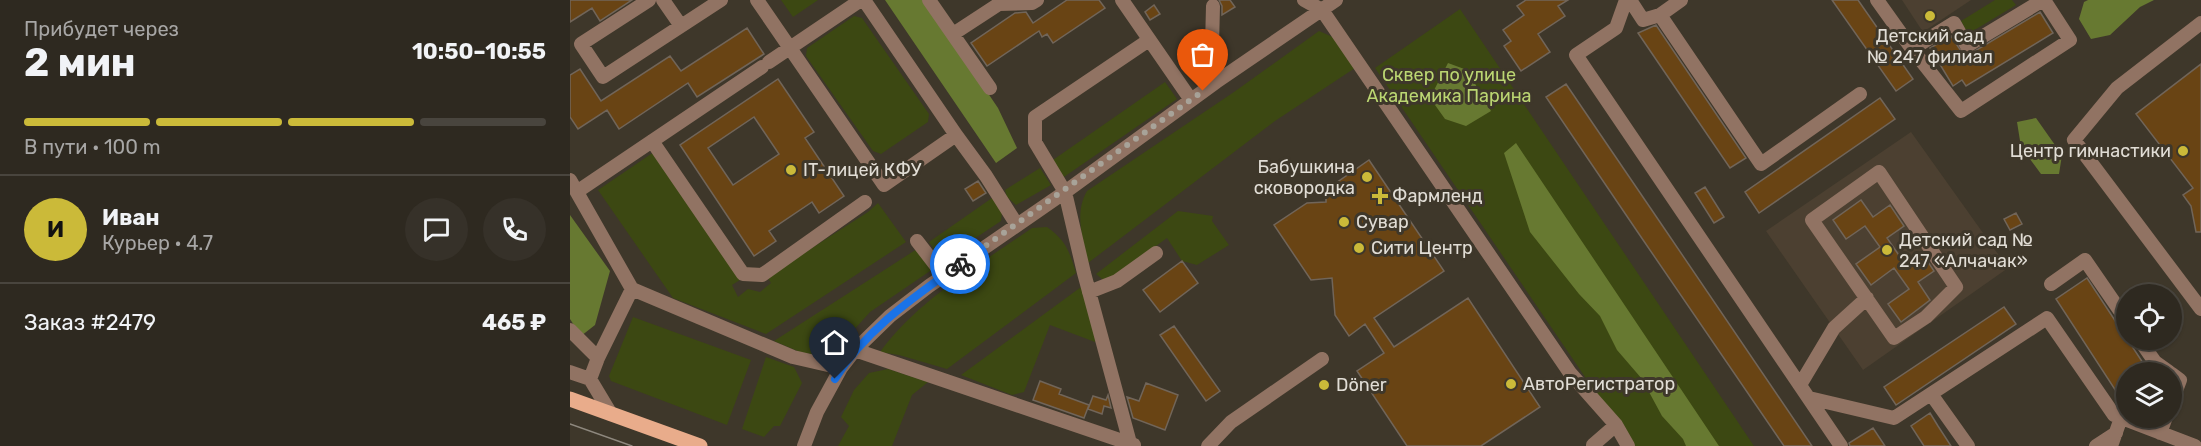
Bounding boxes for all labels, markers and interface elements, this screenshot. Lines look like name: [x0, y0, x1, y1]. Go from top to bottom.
marker: Детский сад № 247 филиал: [1923, 9, 1937, 23]
text: Прибудет через: [24, 17, 179, 41]
place label: Детский сад № 247 филиал: [1867, 25, 1993, 68]
pin: [1177, 29, 1228, 91]
text: 10:50–10:55: [412, 38, 546, 65]
icon: bag: [1186, 38, 1219, 71]
text: 2 мин: [24, 40, 136, 86]
park label: Сквер по улице Академика Парина: [1366, 64, 1532, 107]
text: В пути · 100 m: [24, 135, 161, 159]
place label: Центр гимнастики: [2010, 140, 2171, 162]
marker: Центр гимнастики: [2176, 144, 2190, 158]
place label: Бабушкина сковородка: [1254, 156, 1355, 199]
place label: IT-лицей КФУ: [803, 159, 922, 181]
marker: IT-лицей КФУ: [784, 163, 798, 177]
marker: Бабушкина сковородка: [1360, 170, 1374, 184]
place label: Фармленд: [1392, 185, 1483, 207]
marker: Фармленд: [1373, 189, 1387, 203]
button: chat: [405, 198, 468, 261]
button: phone: [483, 198, 546, 261]
text: Иван: [102, 204, 160, 231]
place label: Сувар: [1356, 211, 1409, 233]
marker: Сувар: [1337, 215, 1351, 229]
text: И: [47, 216, 64, 243]
place label: Детский сад № 247 «Алчачак»: [1899, 229, 2033, 272]
text: Курьер · 4.7: [102, 231, 213, 255]
courier: [930, 234, 990, 294]
place label: Сити Центр: [1371, 237, 1473, 259]
marker: Сити Центр: [1352, 241, 1366, 255]
marker: Детский сад № 247 «Алчачак»: [1880, 243, 1894, 257]
icon: bike: [944, 248, 977, 281]
map controls: [2116, 284, 2182, 428]
button: locate: [2116, 284, 2182, 350]
text: Заказ #2479: [24, 309, 156, 336]
text: 465 ₽: [482, 309, 546, 336]
pin: [809, 317, 860, 379]
icon: home: [818, 326, 851, 359]
button: layers: [2116, 362, 2182, 428]
place label: АвтоРегистратор: [1523, 373, 1675, 395]
place label: Döner: [1336, 374, 1387, 396]
marker: АвтоРегистратор: [1504, 377, 1518, 391]
marker: Döner: [1317, 378, 1331, 392]

